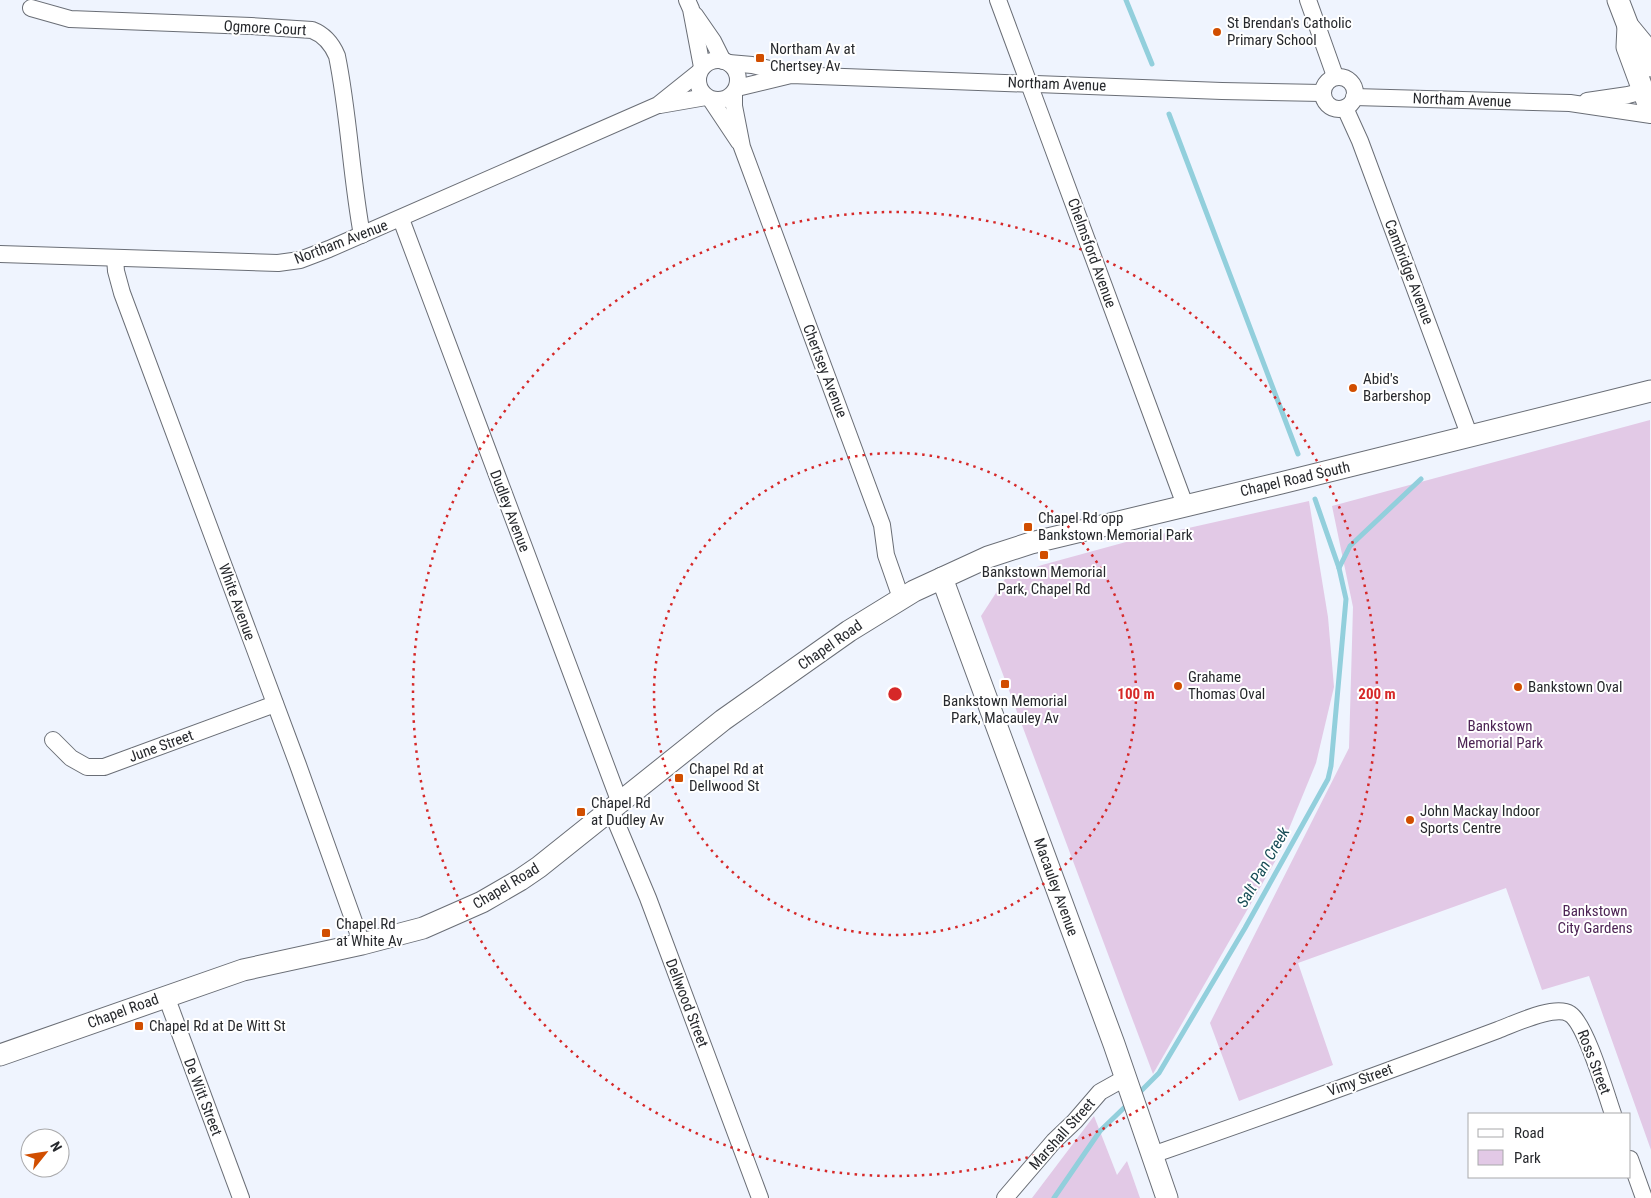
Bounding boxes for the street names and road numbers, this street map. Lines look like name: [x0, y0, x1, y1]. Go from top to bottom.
street label: Ogmore Court: [223, 17, 307, 39]
street label: Northam Avenue: [1007, 73, 1107, 95]
street label: Northam Avenue: [1412, 89, 1512, 111]
street label: Chelmsford Avenue: [1064, 196, 1120, 310]
street label: Northam Avenue: [292, 216, 390, 268]
street label: Cambridge Avenue: [1381, 217, 1437, 327]
street label: Chertsey Avenue: [799, 322, 851, 420]
street label: Chapel Road South: [1238, 458, 1352, 500]
street label: Dudley Avenue: [486, 467, 534, 555]
street label: White Avenue: [215, 561, 259, 643]
street label: Chapel Road: [794, 616, 866, 674]
street label: June Street: [126, 726, 196, 766]
street label: Macauley Avenue: [1030, 835, 1082, 939]
street label: Chapel Road: [469, 859, 543, 913]
street label: Dellwood Street: [662, 956, 712, 1050]
street label: Chapel Road: [85, 990, 161, 1032]
street label: Ross Street: [1573, 1027, 1615, 1097]
street label: De Witt Street: [180, 1056, 226, 1138]
street label: Vimy Street: [1325, 1060, 1395, 1100]
street label: Marshall Street: [1025, 1095, 1099, 1173]

